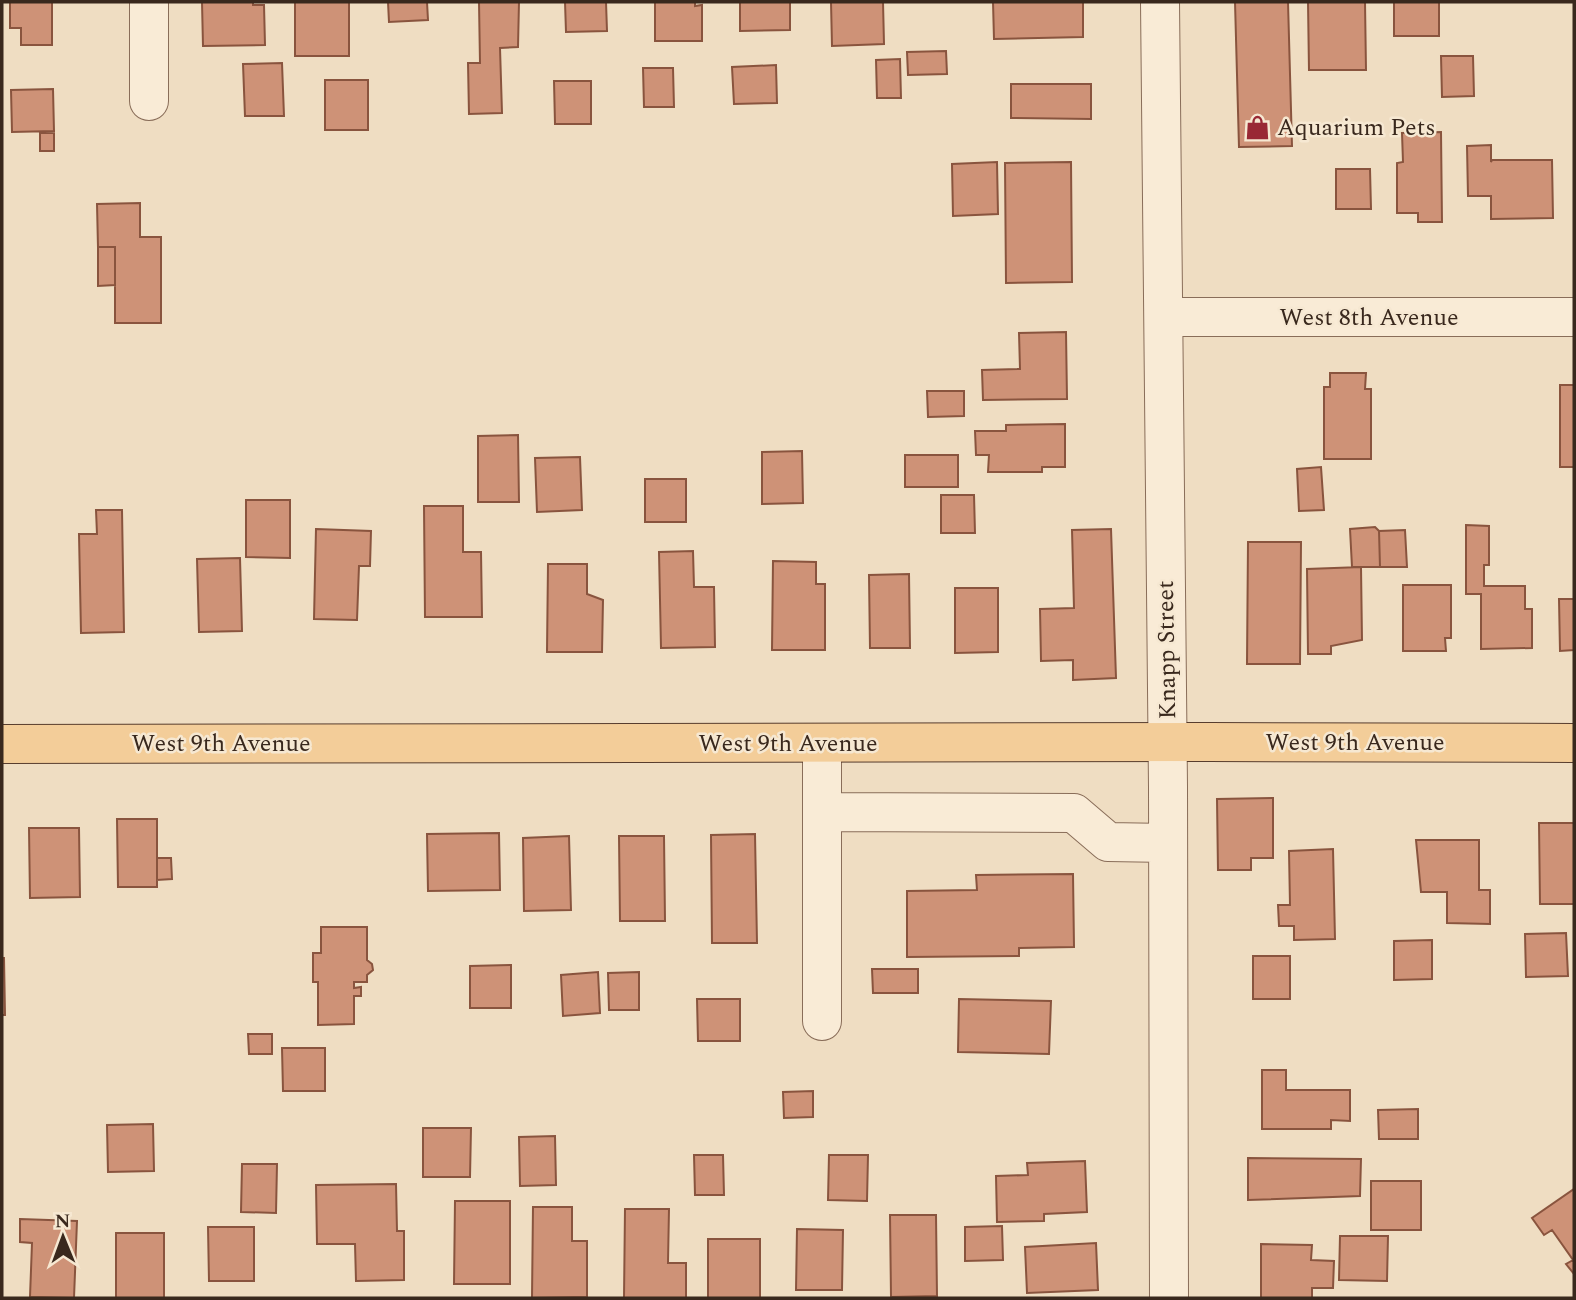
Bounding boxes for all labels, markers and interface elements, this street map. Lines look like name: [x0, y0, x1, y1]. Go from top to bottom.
place label: Aquarium Pets: [1277, 110, 1436, 146]
shop icon: Aquarium Pets: [1243, 113, 1271, 141]
street label: West 8th Avenue: [1280, 300, 1459, 336]
street label: Knapp Street: [1148, 580, 1186, 720]
street label: West 9th Avenue: [1266, 725, 1445, 761]
street label: West 9th Avenue: [132, 726, 311, 762]
street label: West 9th Avenue: [699, 726, 878, 762]
north arrow: [28, 1202, 98, 1272]
text: N: [55, 1207, 71, 1236]

